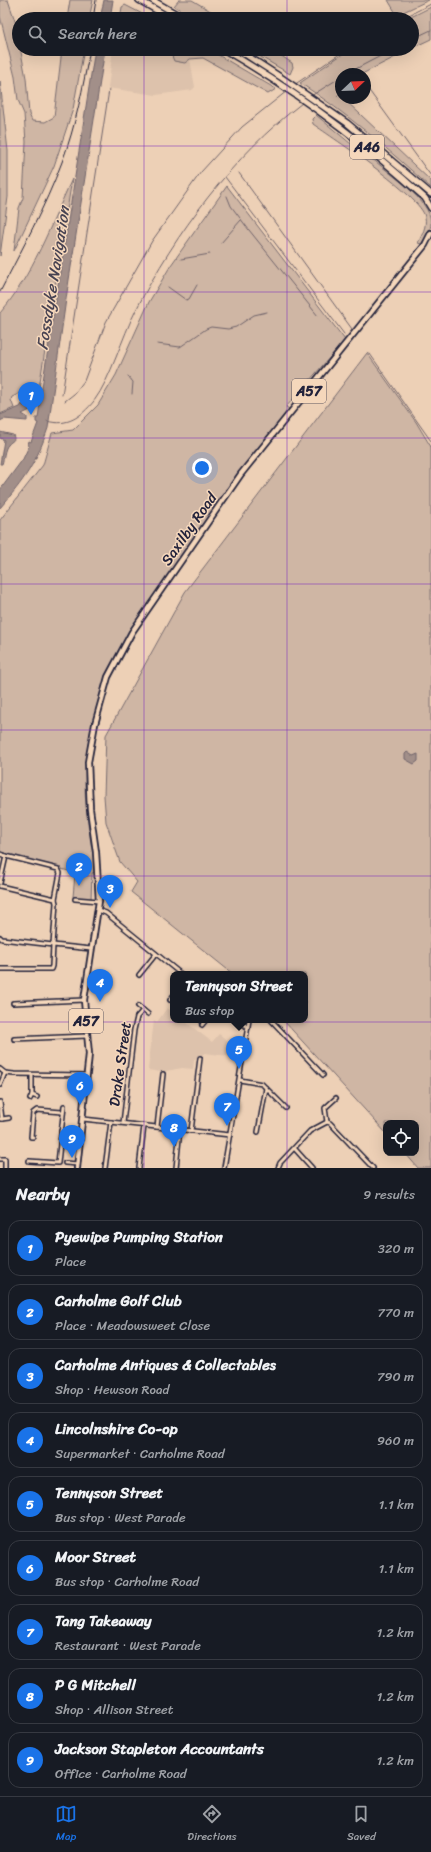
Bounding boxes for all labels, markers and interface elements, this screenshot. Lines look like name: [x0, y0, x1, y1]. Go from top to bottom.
search box: [12, 12, 419, 56]
text: Search here: [58, 21, 137, 47]
icon: search: [26, 23, 48, 45]
north arrow: [335, 68, 371, 104]
road number: A46: [350, 135, 384, 159]
water label: Fossdyke Navigation: [27, 202, 79, 352]
road number: A57: [292, 379, 326, 403]
pin: 1: [18, 382, 44, 415]
your location: [192, 458, 212, 478]
street label: Saxilby Road: [154, 486, 225, 571]
pin: 2: [66, 853, 92, 886]
pin: 3: [97, 875, 123, 908]
pin: 4: [87, 969, 113, 1002]
popup: [170, 971, 308, 1023]
text: Tennyson Street: [185, 973, 293, 999]
text: Bus stop: [185, 999, 234, 1022]
road number: A57: [69, 1009, 103, 1033]
street label: Drake Street: [101, 1020, 139, 1108]
pin: 5: [226, 1036, 252, 1069]
pin: 6: [67, 1072, 93, 1105]
pin: 7: [214, 1093, 240, 1126]
pin: 8: [161, 1114, 187, 1147]
map controls: [383, 1120, 419, 1156]
button: locate: [383, 1120, 419, 1156]
pin: 9: [59, 1125, 85, 1158]
text: Nearby: [16, 1179, 70, 1209]
text: 9 results: [363, 1183, 415, 1206]
text: Pyewipe Pumping Station: [55, 1224, 223, 1250]
text: 1: [27, 1237, 33, 1260]
text: 320 m: [378, 1237, 414, 1260]
text: Place: [55, 1250, 86, 1273]
text: Carholme Golf Club: [55, 1288, 182, 1314]
text: 2: [26, 1301, 34, 1324]
text: 770 m: [378, 1301, 414, 1324]
text: Place · Meadowsweet Close: [55, 1314, 210, 1337]
text: Carholme Antiques & Collectables: [55, 1352, 276, 1378]
text: 3: [26, 1365, 34, 1388]
text: 790 m: [377, 1365, 414, 1388]
text: Shop · Hewson Road: [55, 1378, 169, 1401]
text: Lincolnshire Co-op: [55, 1416, 178, 1442]
text: 4: [26, 1429, 34, 1452]
text: 960 m: [377, 1429, 414, 1452]
text: Supermarket · Carholme Road: [55, 1442, 225, 1465]
text: Tennyson Street: [55, 1480, 163, 1506]
text: 5: [26, 1493, 34, 1516]
text: 1.1 km: [379, 1493, 414, 1516]
text: Bus stop · West Parade: [55, 1506, 186, 1529]
text: Moor Street: [55, 1544, 136, 1570]
text: 6: [26, 1557, 34, 1580]
text: 1.1 km: [379, 1557, 414, 1580]
text: Bus stop · Carholme Road: [55, 1570, 199, 1593]
text: Tang Takeaway: [55, 1608, 152, 1634]
text: 7: [26, 1621, 34, 1644]
text: 1.2 km: [377, 1621, 414, 1644]
text: Restaurant · West Parade: [55, 1634, 201, 1657]
text: P G Mitchell: [55, 1672, 136, 1698]
text: 8: [26, 1685, 34, 1708]
text: 1.2 km: [377, 1685, 414, 1708]
text: Shop · Allison Street: [55, 1698, 173, 1721]
text: Jackson Stapleton Accountants: [55, 1736, 264, 1762]
text: 9: [26, 1749, 34, 1772]
text: 1.2 km: [377, 1749, 414, 1772]
text: Office · Carholme Road: [55, 1762, 187, 1785]
tab: Map: [55, 1803, 77, 1846]
tab: Directions: [187, 1803, 237, 1846]
tab: Saved: [347, 1803, 376, 1846]

